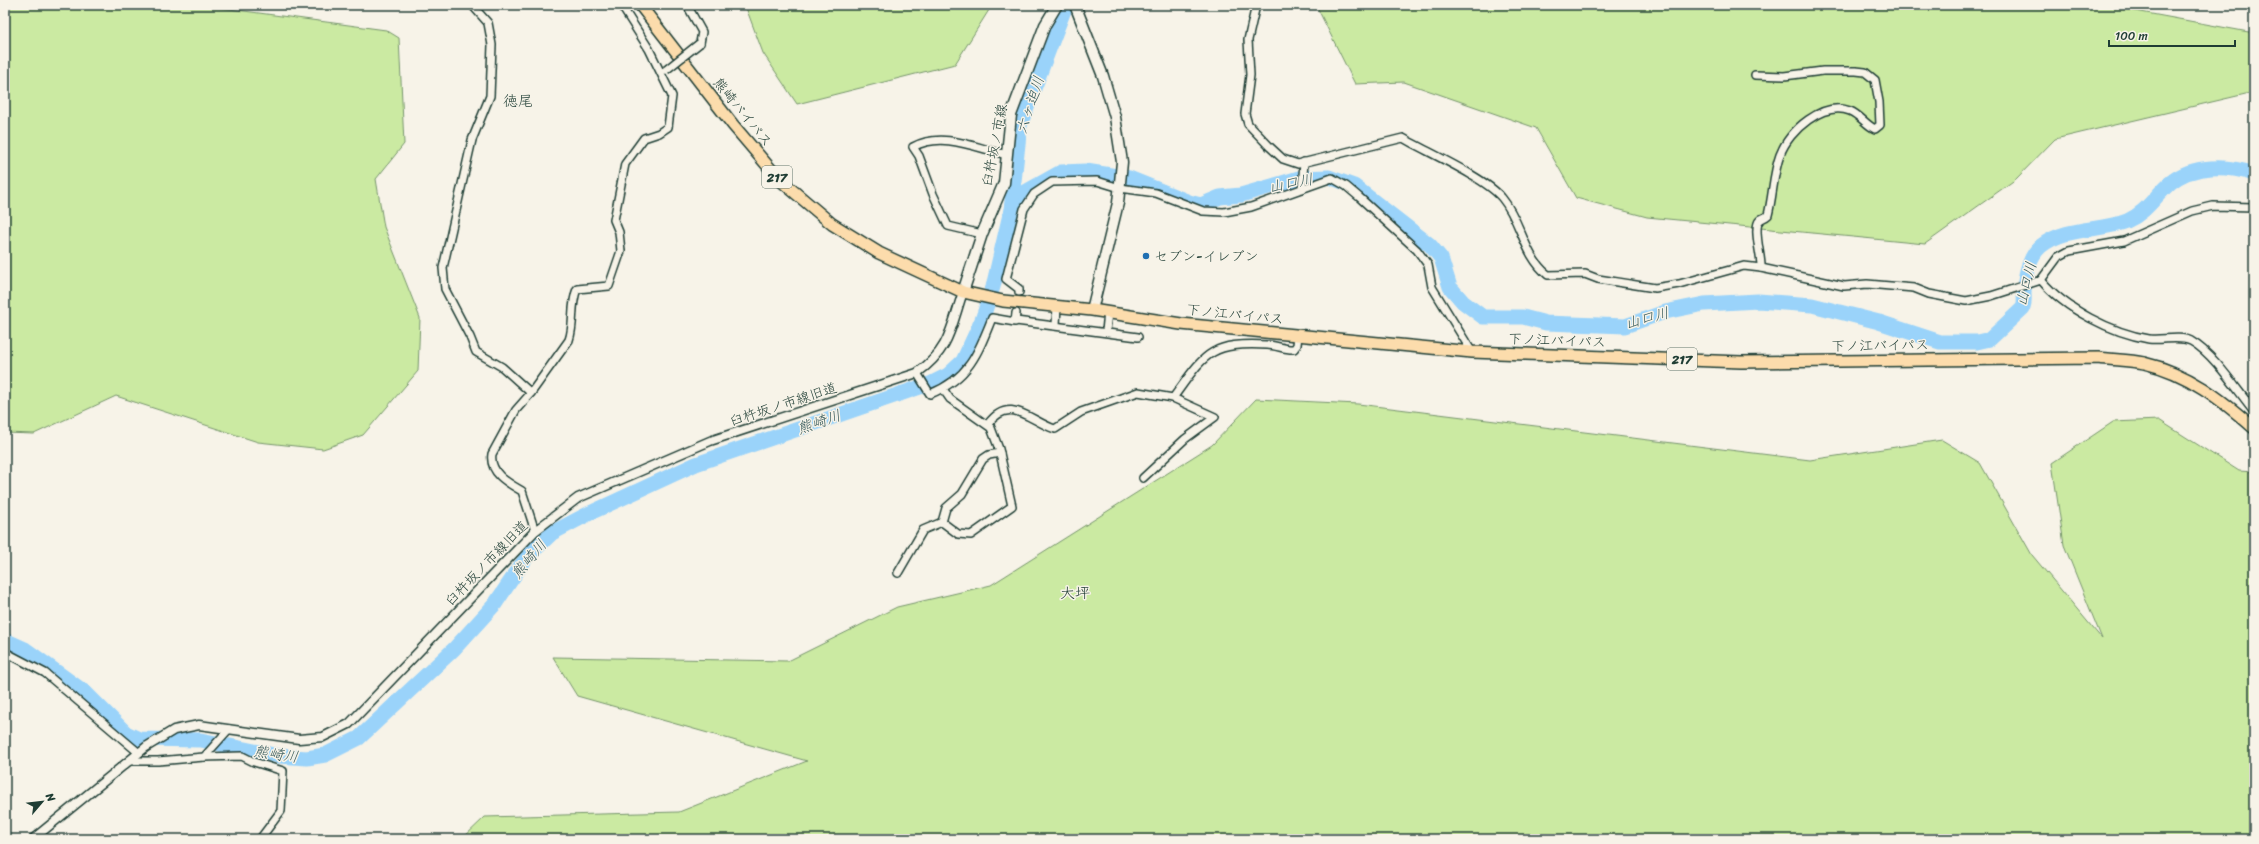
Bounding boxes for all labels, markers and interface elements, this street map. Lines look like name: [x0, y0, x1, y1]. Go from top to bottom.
scale bar: [2109, 22, 2235, 48]
text: 100 m: [2115, 25, 2148, 47]
street label: 熊崎バイパス: [707, 72, 779, 153]
water label: 六ヶ迫川: [1008, 72, 1052, 138]
district label: 徳尾: [503, 88, 533, 114]
street label: 臼杵坂ノ市線: [974, 101, 1015, 189]
road number: 217: [762, 166, 792, 188]
water label: 山口川: [1266, 166, 1316, 200]
place label: セブン-イレブン: [1154, 244, 1259, 269]
marker: セブン-イレブン: [1141, 251, 1151, 261]
water label: 山口川: [2008, 259, 2044, 309]
street label: 下ノ江バイパス: [1185, 297, 1285, 332]
water label: 山口川: [1622, 300, 1672, 336]
street label: 下ノ江バイパス: [1508, 326, 1606, 355]
street label: 下ノ江バイパス: [1831, 332, 1929, 359]
road number: 217: [1667, 348, 1697, 370]
street label: 臼杵坂ノ市線旧道: [726, 375, 840, 434]
water label: 熊崎川: [793, 402, 845, 442]
street label: 臼杵坂ノ市線旧道: [438, 514, 534, 612]
water label: 熊崎川: [505, 533, 553, 585]
district label: 大坪: [1060, 580, 1090, 606]
water label: 熊崎川: [252, 738, 300, 770]
north arrow: [22, 782, 62, 822]
text: N: [40, 789, 61, 806]

